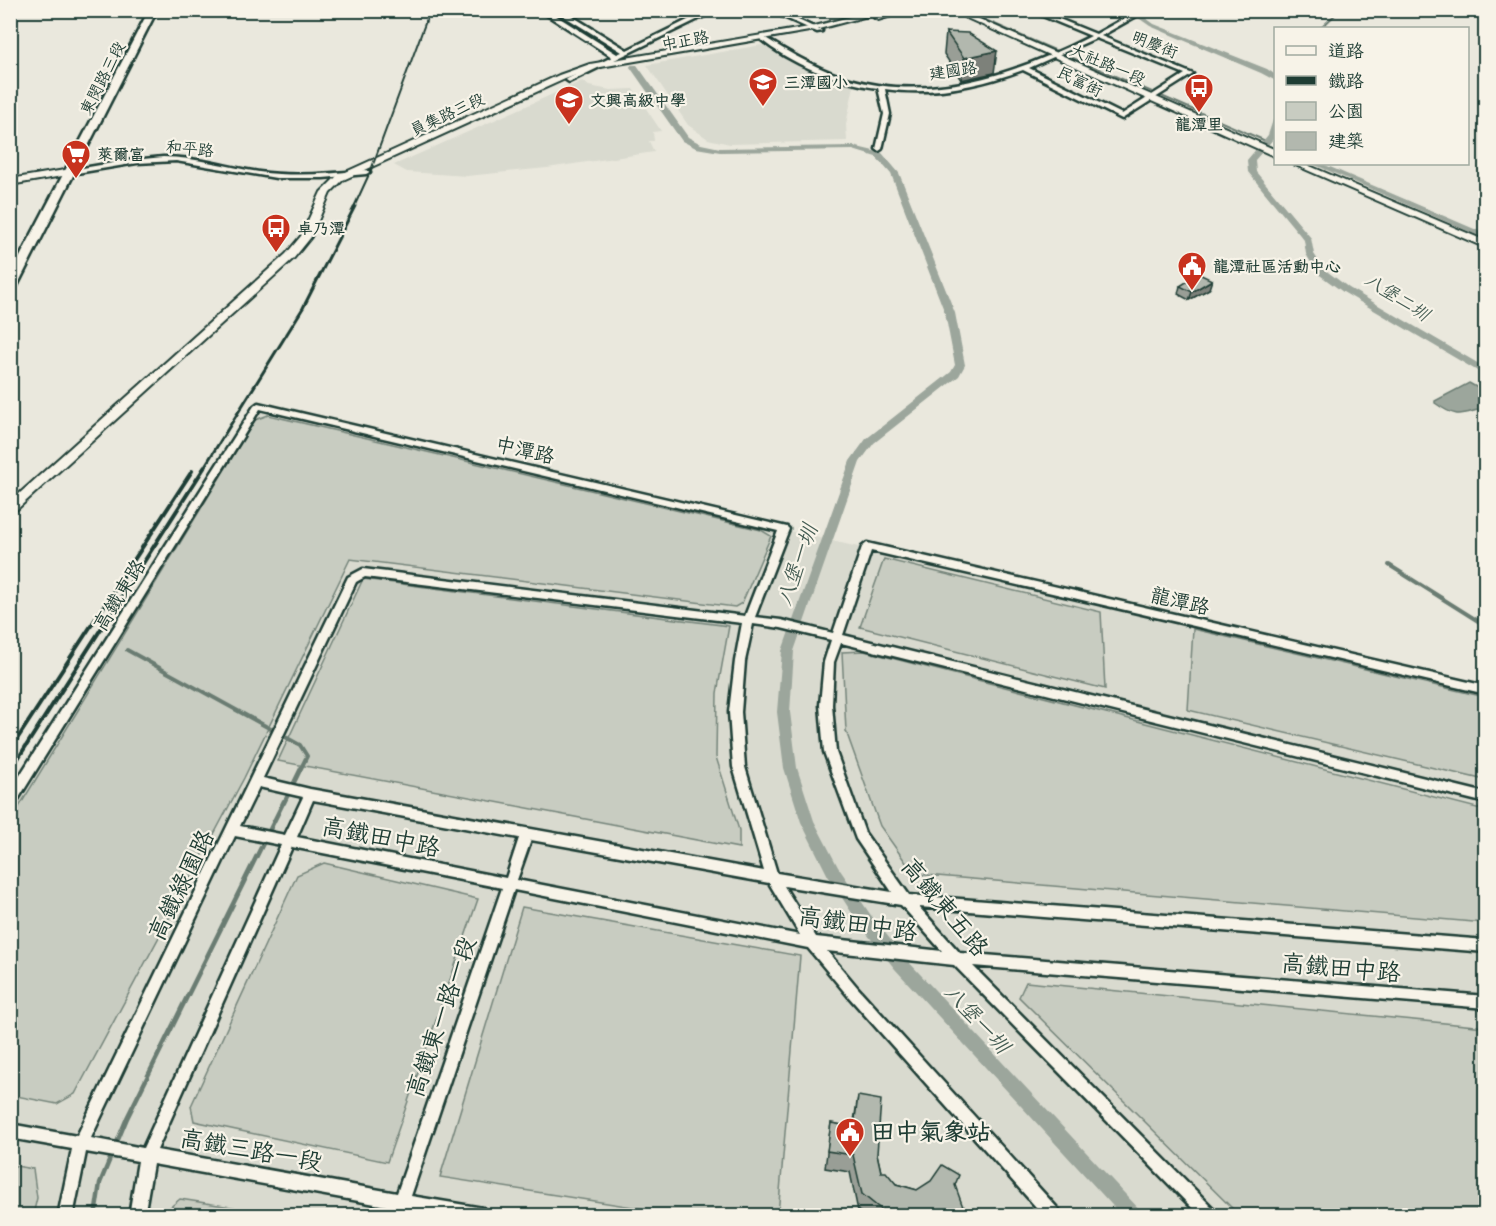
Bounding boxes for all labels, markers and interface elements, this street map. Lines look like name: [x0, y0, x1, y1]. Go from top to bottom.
street label: 中正路: [659, 22, 711, 59]
street label: 明慶街: [1127, 22, 1182, 67]
legend: [1274, 27, 1469, 165]
street label: 大社路一段: [1065, 35, 1150, 93]
text: 道路: [1328, 35, 1364, 67]
street label: 東閔路三段: [71, 36, 134, 120]
street label: 建國路: [927, 53, 979, 88]
street label: 民富街: [1052, 58, 1108, 105]
text: 鐵路: [1328, 65, 1364, 97]
school or university icon: 三潭國小: [747, 66, 779, 108]
place label: 三潭國小: [784, 68, 848, 97]
bus stop icon: 龍潭里: [1183, 72, 1215, 114]
street label: 員集路三段: [405, 84, 490, 145]
school or university icon: 文興高級中學: [553, 84, 585, 126]
place label: 文興高級中學: [590, 86, 686, 115]
text: 公園: [1328, 95, 1364, 127]
place label: 龍潭里: [1175, 110, 1223, 139]
text: 建築: [1328, 125, 1364, 157]
street label: 和平路: [165, 132, 215, 165]
supermarket icon: 萊爾富: [60, 138, 92, 180]
place label: 萊爾富: [97, 140, 145, 169]
bus stop icon: 卓乃潭: [260, 212, 292, 254]
place label: 卓乃潭: [297, 214, 345, 243]
public building icon: 龍潭社區活動中心: [1176, 250, 1208, 292]
place label: 龍潭社區活動中心: [1213, 252, 1341, 281]
water label: 八堡二圳: [1358, 264, 1438, 331]
street label: 中潭路: [492, 427, 559, 475]
water label: 八堡一圳: [765, 517, 829, 611]
street label: 高鐵東路: [83, 551, 156, 638]
street label: 龍潭路: [1147, 578, 1214, 626]
street label: 高鐵田中路: [318, 805, 444, 869]
street label: 高鐵綠園路: [136, 822, 226, 948]
street label: 高鐵東五路: [890, 848, 1000, 966]
street label: 高鐵田中路: [796, 895, 920, 953]
street label: 高鐵東一路一段: [394, 931, 488, 1103]
street label: 高鐵田中路: [1279, 942, 1403, 994]
water label: 八堡一圳: [934, 975, 1021, 1064]
place label: 田中氣象站: [871, 1111, 991, 1153]
public building icon: 田中氣象站: [834, 1116, 866, 1158]
street label: 高鐵三路一段: [176, 1117, 326, 1183]

